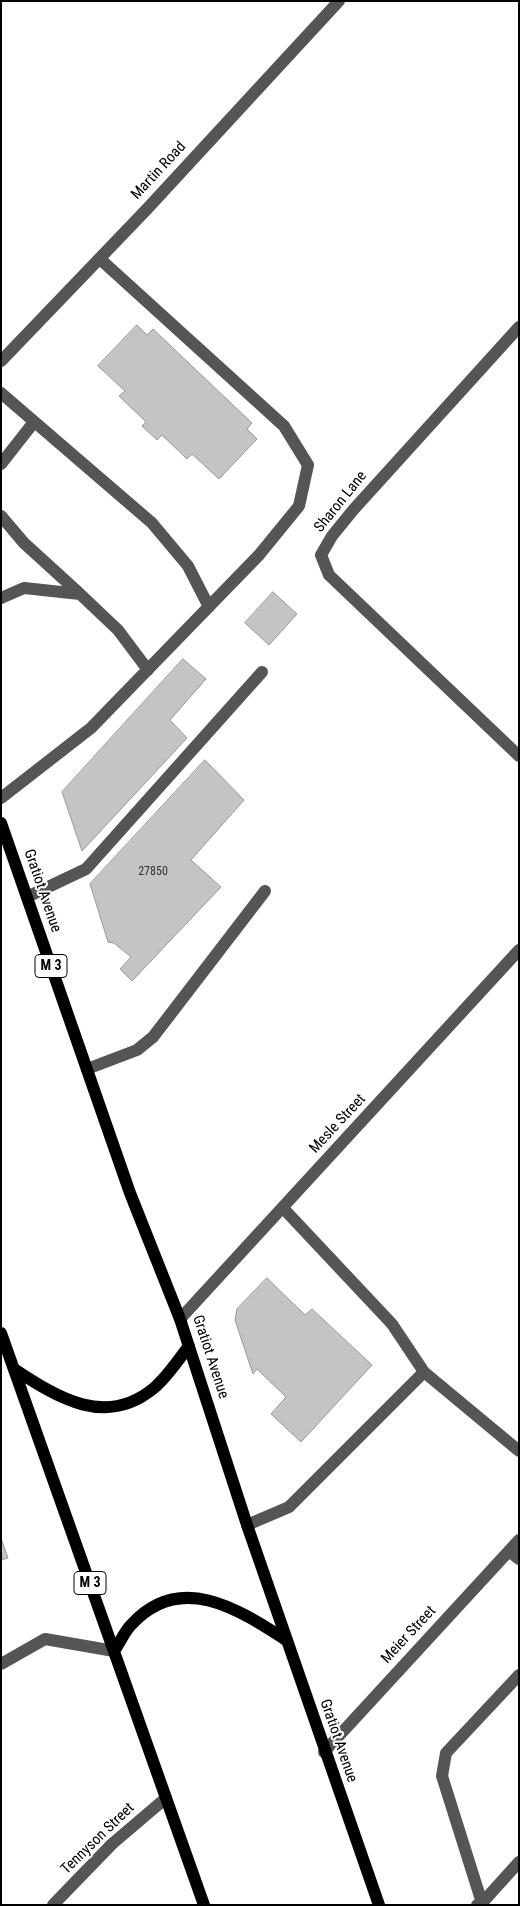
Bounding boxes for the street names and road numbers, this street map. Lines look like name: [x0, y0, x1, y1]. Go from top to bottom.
street label: Martin Road: [128, 138, 190, 204]
street label: Sharon Lane: [311, 468, 371, 536]
street label: Gratiot Avenue: [19, 847, 65, 935]
road number: M 3: [35, 954, 67, 978]
street label: Mesle Street: [306, 1091, 370, 1157]
street label: Gratiot Avenue: [188, 1313, 232, 1401]
road number: M 3: [74, 1572, 106, 1595]
street label: Meier Street: [378, 1603, 440, 1667]
street label: Gratiot Avenue: [315, 1697, 361, 1785]
street label: Tennyson Street: [58, 1799, 138, 1879]

